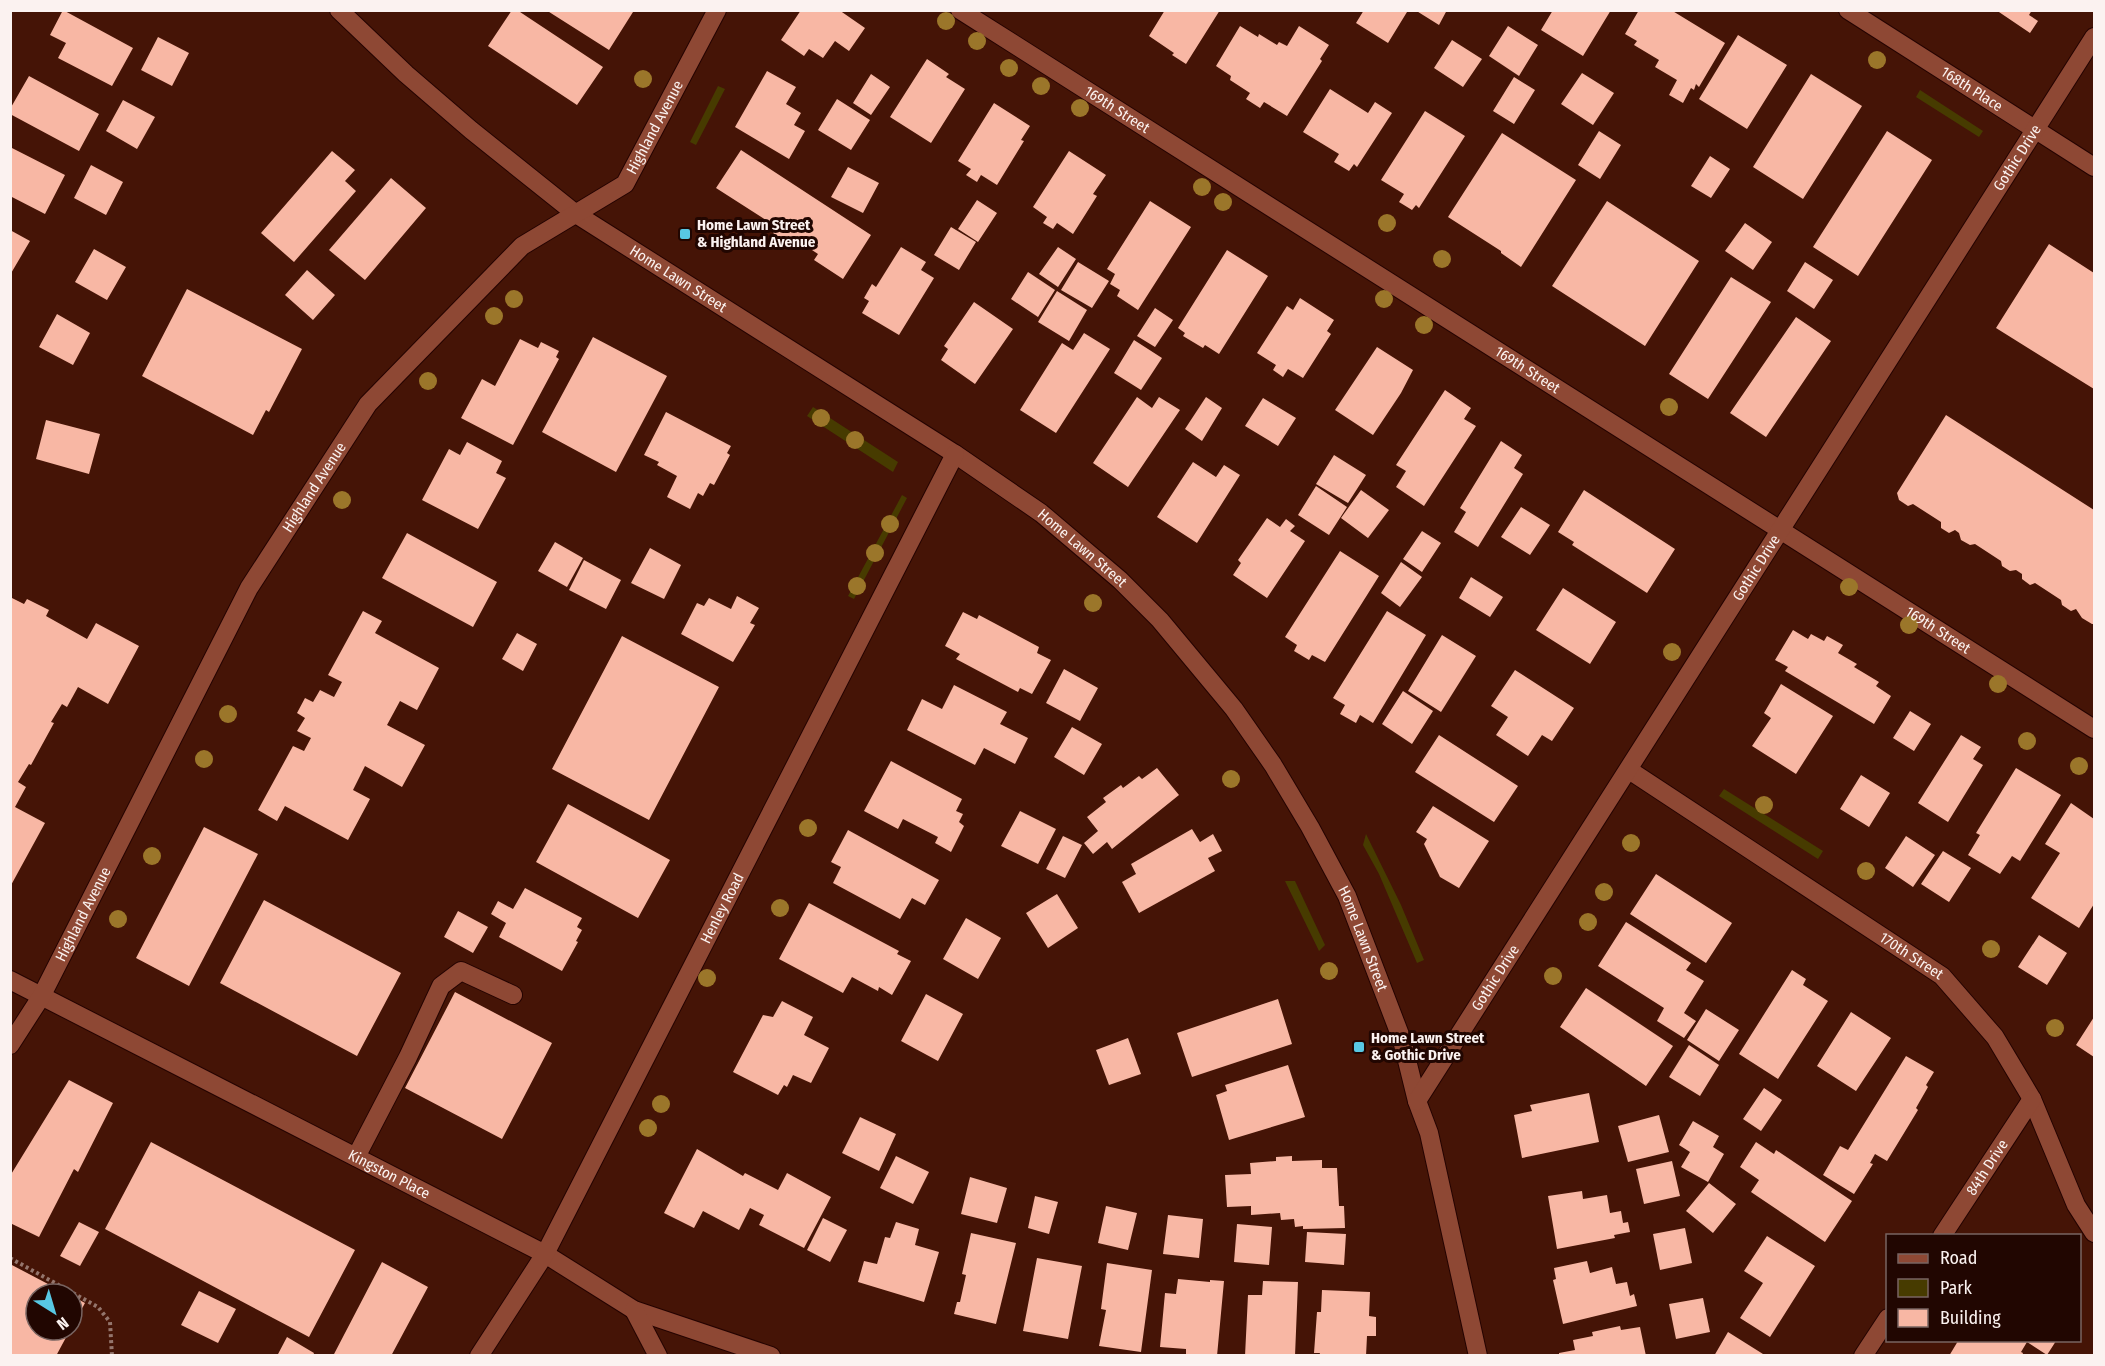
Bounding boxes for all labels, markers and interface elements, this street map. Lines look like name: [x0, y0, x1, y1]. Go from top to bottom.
street label: 168th Place: [1938, 63, 2006, 115]
street label: Highland Avenue: [623, 77, 687, 177]
street label: 169th Street: [1081, 82, 1153, 137]
street label: Gothic Drive: [1989, 121, 2045, 194]
place label: Home Lawn Street & Highland Avenue: [697, 216, 816, 251]
marker: Home Lawn Street & Highland Avenue: [678, 227, 692, 241]
street label: Home Lawn Street: [626, 241, 730, 316]
street label: 169th Street: [1492, 343, 1564, 397]
street label: Highland Avenue: [278, 439, 350, 536]
street label: Home Lawn Street: [1034, 505, 1131, 591]
street label: Gothic Drive: [1729, 531, 1784, 604]
street label: 169th Street: [1902, 603, 1974, 657]
street label: Highland Avenue: [52, 864, 115, 965]
street label: Henley Road: [697, 870, 748, 947]
street label: Home Lawn Street: [1334, 883, 1392, 994]
street label: 170th Street: [1876, 928, 1947, 983]
street label: Gothic Drive: [1468, 941, 1523, 1014]
place label: Home Lawn Street & Gothic Drive: [1371, 1029, 1485, 1064]
marker: Home Lawn Street & Gothic Drive: [1352, 1040, 1366, 1054]
street label: 84th Drive: [1962, 1136, 2012, 1199]
street label: Kingston Place: [345, 1146, 433, 1203]
legend: [1886, 1234, 2081, 1342]
text: Road: [1940, 1247, 1977, 1269]
text: Park: [1940, 1277, 1973, 1299]
north arrow: [24, 1282, 84, 1342]
text: Building: [1940, 1307, 2001, 1329]
text: N: [53, 1313, 72, 1334]

